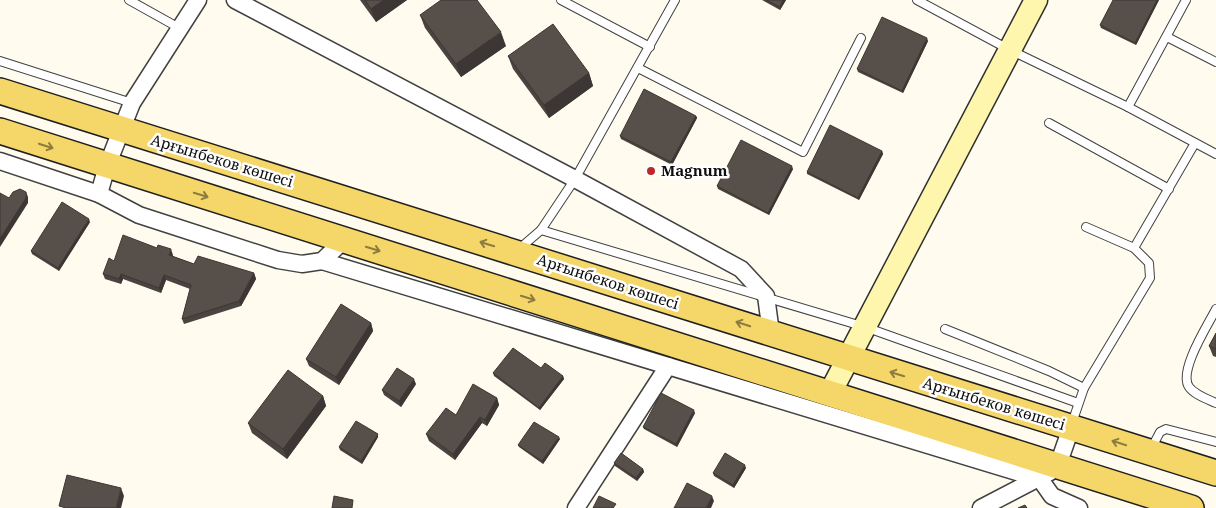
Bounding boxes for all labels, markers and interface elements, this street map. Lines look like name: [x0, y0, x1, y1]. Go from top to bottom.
street label: Арғынбеков көшесі: [149, 129, 296, 191]
one-way arrow: [38, 142, 54, 152]
place label: Magnum: [661, 160, 728, 180]
marker: Magnum: [645, 165, 657, 177]
one-way arrow: [193, 191, 209, 201]
one-way arrow: [480, 239, 496, 248]
one-way arrow: [365, 245, 381, 255]
street label: Арғынбеков көшесі: [535, 249, 682, 313]
one-way arrow: [520, 294, 535, 303]
one-way arrow: [735, 319, 751, 329]
one-way arrow: [890, 369, 906, 378]
street label: Арғынбеков көшесі: [921, 372, 1068, 434]
one-way arrow: [1112, 438, 1128, 447]

